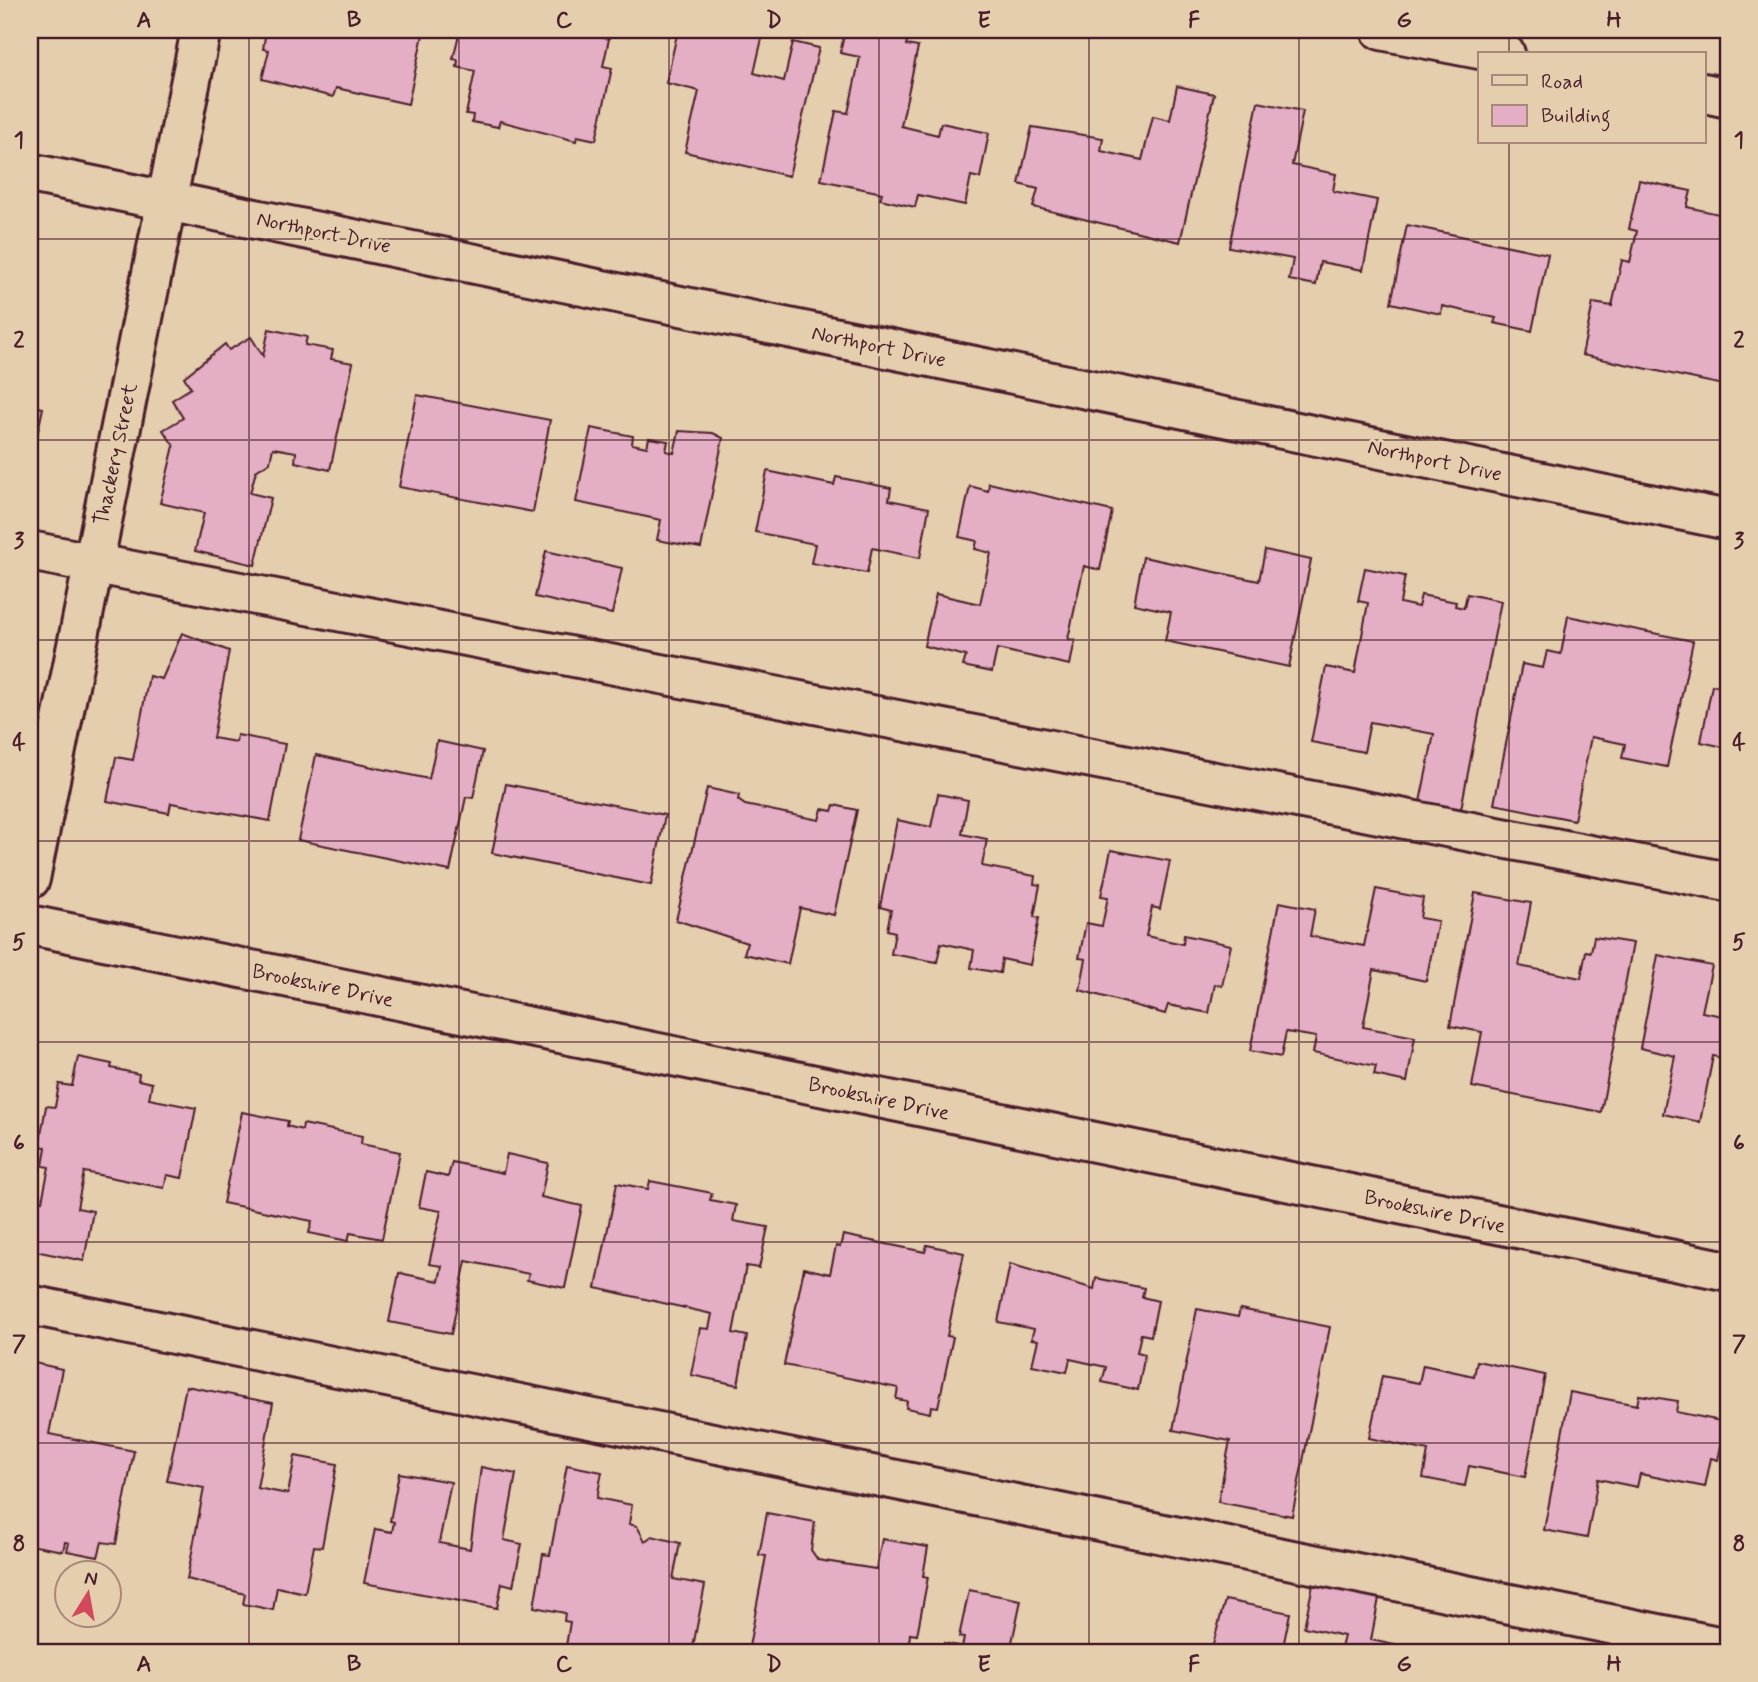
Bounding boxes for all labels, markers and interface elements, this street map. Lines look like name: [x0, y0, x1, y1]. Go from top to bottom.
text: A: [136, 6, 152, 36]
text: B: [347, 6, 362, 36]
text: C: [556, 6, 573, 36]
text: D: [766, 6, 782, 36]
text: E: [977, 6, 991, 36]
text: F: [1188, 6, 1200, 36]
text: G: [1396, 6, 1412, 36]
text: H: [1606, 6, 1622, 36]
legend: [1478, 52, 1706, 144]
text: Road: [1541, 68, 1583, 96]
text: Building: [1541, 102, 1611, 132]
text: 1: [14, 126, 24, 156]
text: 1: [1734, 126, 1744, 156]
street label: Northport Drive: [254, 205, 394, 261]
street label: Northport Drive: [809, 319, 949, 375]
text: 2: [13, 326, 25, 356]
text: 2: [1733, 326, 1745, 356]
street label: Thackery Street: [87, 380, 145, 528]
street label: Northport Drive: [1365, 433, 1505, 489]
text: 3: [14, 527, 25, 557]
text: 3: [1734, 527, 1745, 557]
text: 4: [12, 728, 26, 758]
text: 4: [1732, 728, 1746, 758]
text: 5: [12, 928, 26, 958]
text: 5: [1732, 928, 1746, 958]
street label: Brookshire Drive: [250, 957, 396, 1015]
street label: Brookshire Drive: [806, 1070, 952, 1128]
text: 6: [13, 1129, 25, 1159]
text: 6: [1733, 1129, 1745, 1159]
street label: Brookshire Drive: [1362, 1183, 1508, 1241]
text: 7: [12, 1330, 26, 1360]
text: 7: [1732, 1330, 1746, 1360]
text: 8: [13, 1530, 25, 1560]
text: 8: [1733, 1530, 1745, 1560]
north arrow: [52, 1560, 122, 1630]
text: N: [82, 1565, 100, 1592]
text: A: [136, 1650, 152, 1680]
text: B: [347, 1650, 362, 1680]
text: C: [556, 1650, 573, 1680]
text: D: [766, 1650, 782, 1680]
text: E: [977, 1650, 991, 1680]
text: F: [1188, 1650, 1200, 1680]
text: G: [1396, 1650, 1412, 1680]
text: H: [1606, 1650, 1622, 1680]

